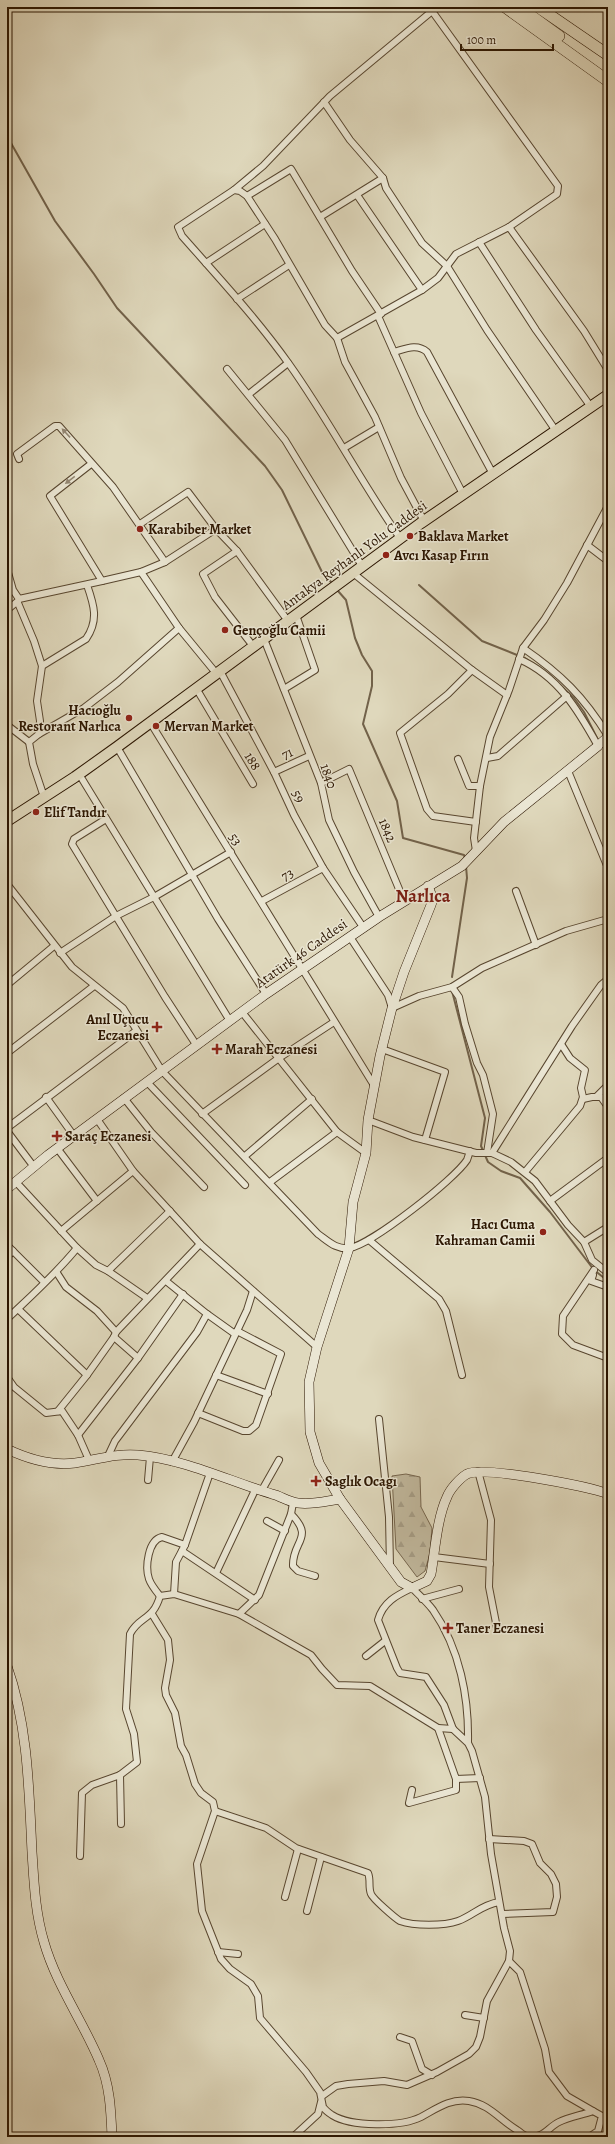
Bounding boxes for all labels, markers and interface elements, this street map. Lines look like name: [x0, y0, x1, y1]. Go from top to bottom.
scale bar: [461, 26, 553, 52]
text: 100 m: [467, 32, 496, 48]
one-way arrow: [62, 428, 71, 438]
one-way arrow: [64, 475, 75, 484]
street label: Antakya Reyhanlı Yolu Caddesi: [277, 496, 431, 615]
place label: Karabiber Market: [148, 520, 252, 539]
marker: Karabiber Market: [135, 524, 145, 534]
place label: Baklava Market: [418, 527, 509, 546]
marker: Baklava Market: [405, 531, 415, 541]
place label: Avcı Kasap Fırın: [393, 546, 489, 565]
marker: Avcı Kasap Fırın: [381, 550, 391, 560]
place label: Gençoğlu Camii: [233, 621, 326, 640]
marker: Gençoğlu Camii: [220, 625, 230, 635]
place label: Hacıoğlu Restorant Narlıca: [18, 701, 121, 736]
marker: Hacıoğlu Restorant Narlıca: [124, 713, 134, 723]
place label: Mervan Market: [164, 717, 254, 736]
marker: Mervan Market: [151, 721, 161, 731]
street label: 71: [278, 743, 296, 764]
street label: 188: [240, 748, 266, 774]
street label: 1840: [315, 761, 342, 791]
street label: 59: [287, 787, 310, 806]
place label: Elif Tandır: [44, 803, 107, 822]
marker: Elif Tandır: [31, 807, 41, 817]
street label: 1842: [374, 815, 401, 846]
street label: 53: [224, 829, 247, 850]
street label: 73: [278, 863, 297, 886]
district label: Narlıca: [395, 884, 451, 908]
street label: Atatürk 46 Caddesi: [251, 915, 351, 993]
place label: Anıl Uçucu Eczanesi: [85, 1010, 149, 1045]
marker: Anıl Uçucu Eczanesi: [152, 1022, 162, 1032]
place label: Marah Eczanesi: [225, 1040, 317, 1059]
marker: Marah Eczanesi: [212, 1044, 222, 1054]
place label: Saraç Eczanesi: [65, 1127, 151, 1146]
marker: Saraç Eczanesi: [52, 1131, 62, 1141]
place label: Hacı Cuma Kahraman Camii: [435, 1215, 535, 1250]
marker: Hacı Cuma Kahraman Camii: [538, 1227, 548, 1237]
place label: Saglık Ocagı: [325, 1472, 397, 1491]
marker: Saglık Ocagı: [310, 1475, 322, 1487]
place label: Taner Eczanesi: [456, 1619, 544, 1638]
marker: Taner Eczanesi: [443, 1623, 453, 1633]

